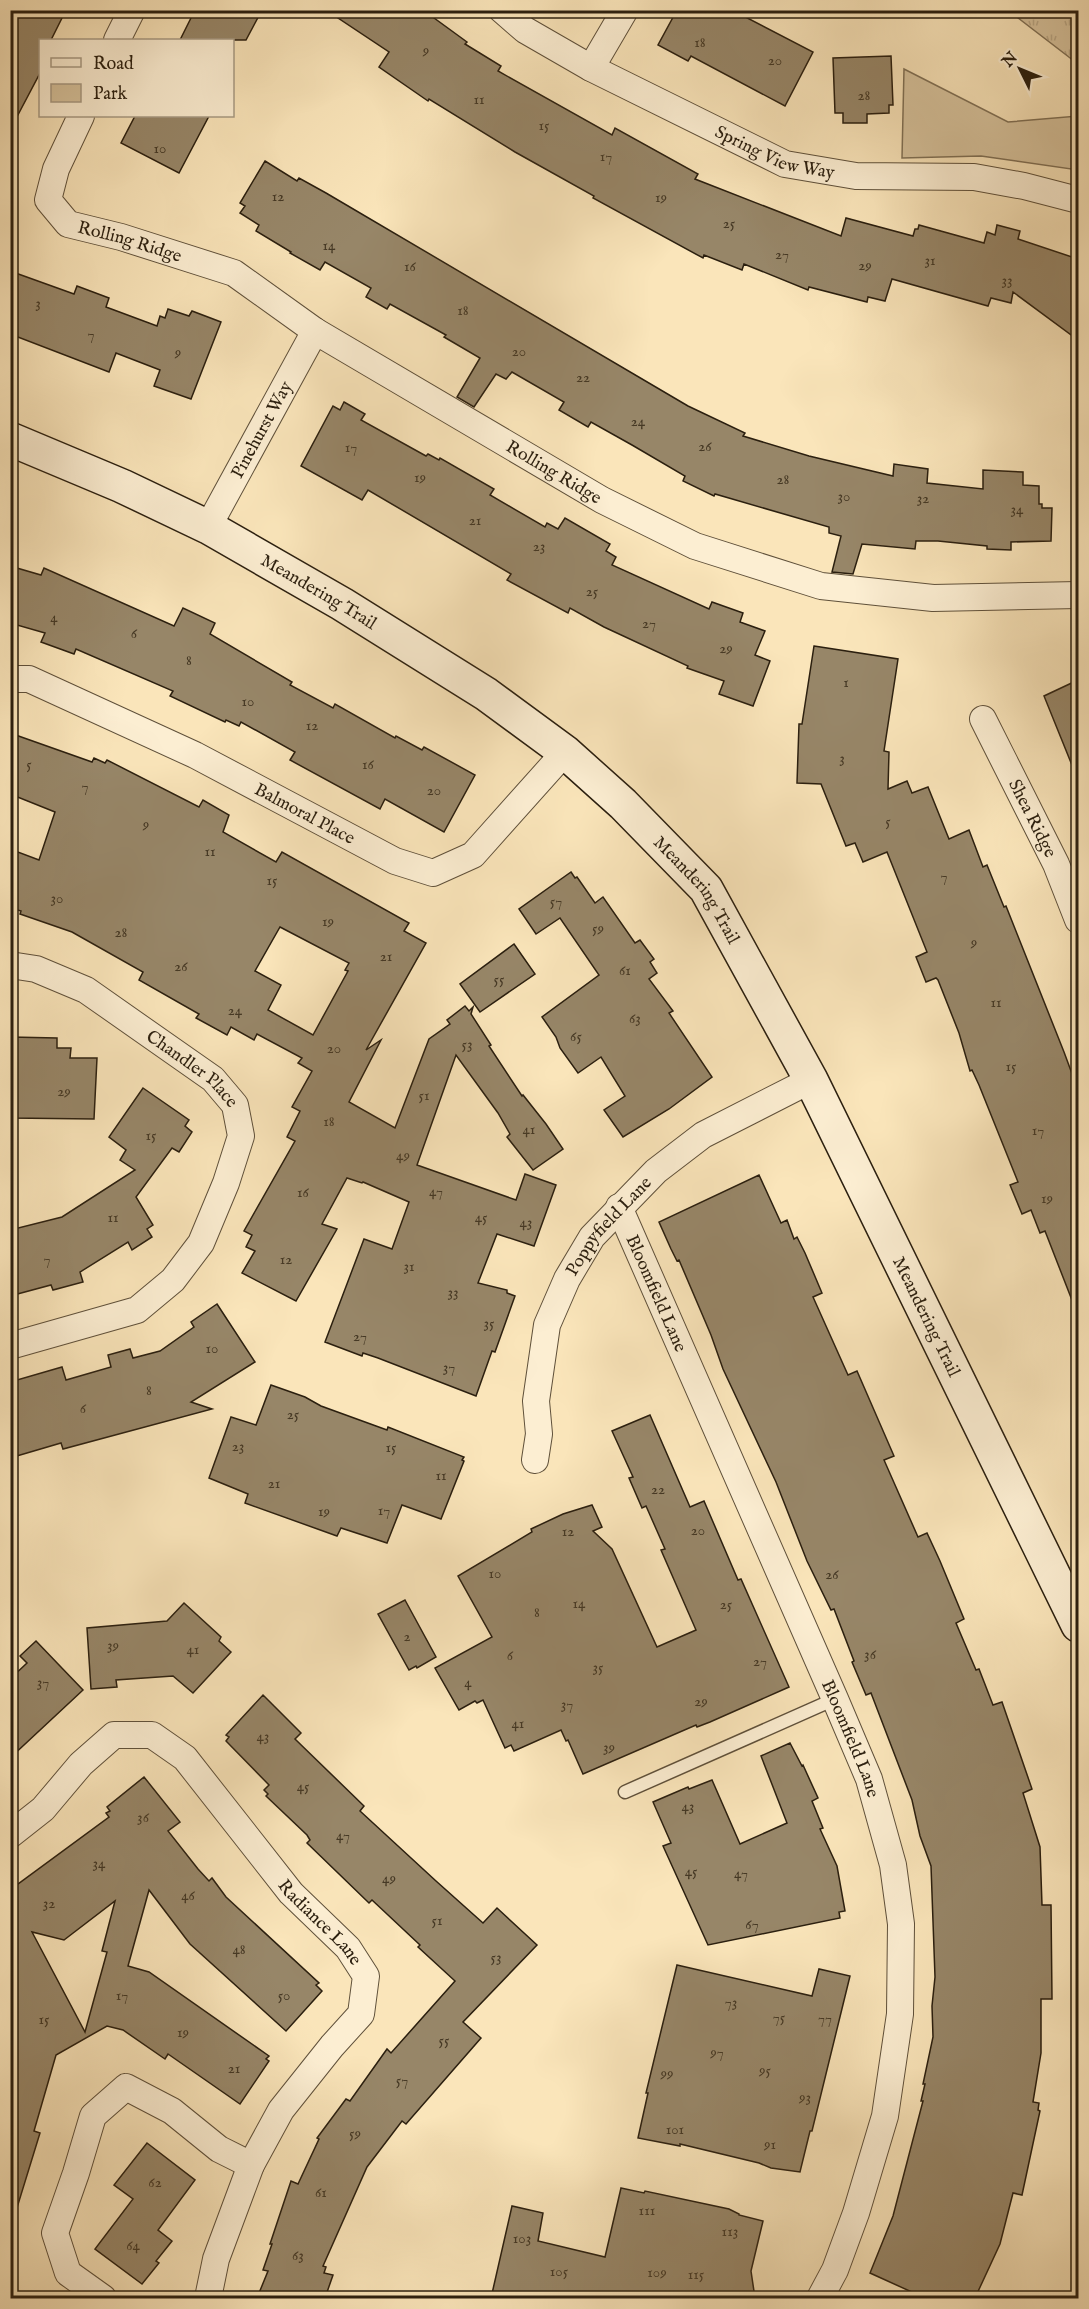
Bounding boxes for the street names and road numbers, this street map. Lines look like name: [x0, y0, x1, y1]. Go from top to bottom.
street label: Spring View Way: [711, 121, 836, 185]
street label: Rolling Ridge: [75, 217, 184, 269]
street label: Pinehurst Way: [227, 377, 298, 483]
street label: Rolling Ridge: [501, 436, 605, 510]
street label: Meandering Trail: [256, 550, 381, 636]
street label: Shea Ridge: [1002, 776, 1061, 862]
street label: Balmoral Place: [250, 779, 358, 851]
street label: Meandering Trail: [648, 832, 744, 948]
street label: Chandler Place: [141, 1026, 242, 1113]
street label: Poppyfield Lane: [561, 1172, 657, 1281]
street label: Bloomfield Lane: [620, 1232, 691, 1356]
street label: Meandering Trail: [886, 1253, 965, 1381]
street label: Bloomfield Lane: [815, 1677, 884, 1800]
street label: Radiance Lane: [272, 1875, 366, 1970]

